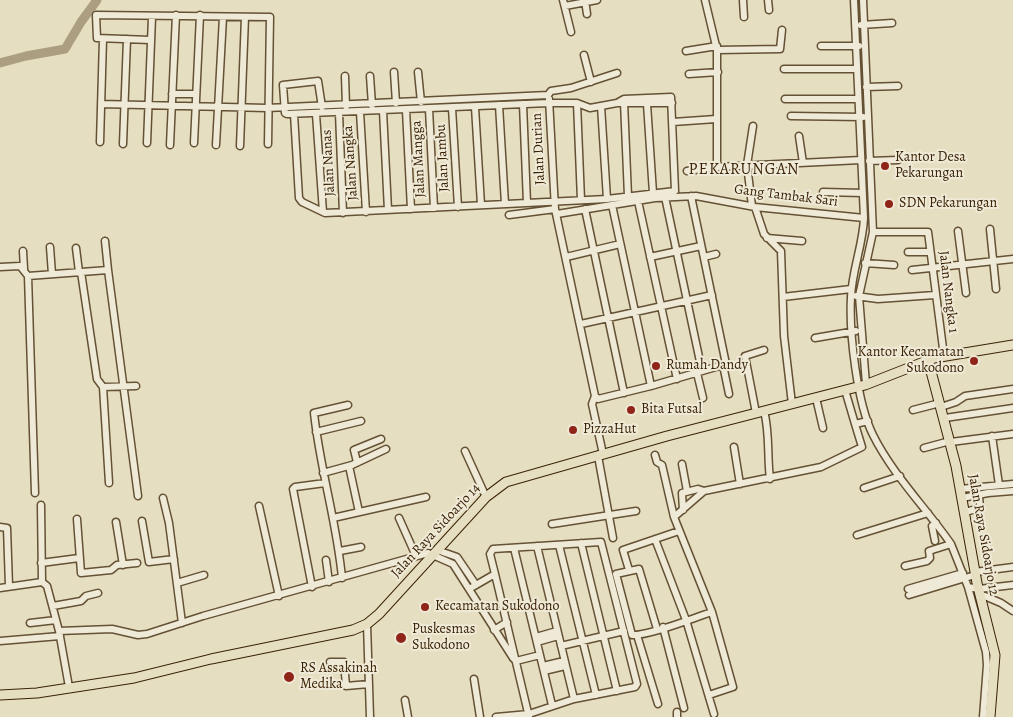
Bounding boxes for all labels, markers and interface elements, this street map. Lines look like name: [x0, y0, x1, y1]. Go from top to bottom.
street label: Jalan Durian: [529, 113, 549, 185]
street label: Jalan Mangga: [409, 120, 429, 198]
street label: Jalan Jambu: [433, 124, 453, 192]
street label: Jalan Nangka: [340, 125, 362, 201]
street label: Jalan Nanas: [319, 129, 339, 197]
place label: Kantor Desa Pekarungan: [895, 150, 966, 182]
district label: PEKARUNGAN: [687, 160, 801, 180]
marker: Kantor Desa Pekarungan: [879, 160, 891, 172]
street label: Gang Tambak Sari: [733, 181, 839, 211]
place label: SDN Pekarungan: [899, 196, 997, 212]
marker: SDN Pekarungan: [883, 198, 895, 210]
street label: Jalan Nangka 1: [935, 250, 961, 334]
place label: Kantor Kecamatan Sukodono: [857, 345, 964, 378]
marker: Kantor Kecamatan Sukodono: [968, 355, 980, 367]
place label: Rumah Dandy: [666, 358, 748, 374]
marker: Rumah Dandy: [650, 360, 662, 372]
place label: Bita Futsal: [641, 402, 702, 418]
marker: Bita Futsal: [625, 404, 637, 416]
place label: PizzaHut: [583, 422, 636, 438]
marker: PizzaHut: [567, 424, 579, 436]
street label: Jalan Raya Sidoarjo 12: [964, 473, 1002, 597]
street label: Jalan Raya Sidoarjo 14: [388, 480, 484, 582]
place label: Kecamatan Sukodono: [435, 599, 560, 615]
marker: Kecamatan Sukodono: [419, 601, 431, 613]
place label: Puskesmas Sukodono: [412, 622, 475, 654]
marker: Puskesmas Sukodono: [394, 631, 408, 645]
place label: RS Assakinah Medika: [300, 661, 377, 694]
marker: RS Assakinah Medika: [282, 670, 296, 684]

